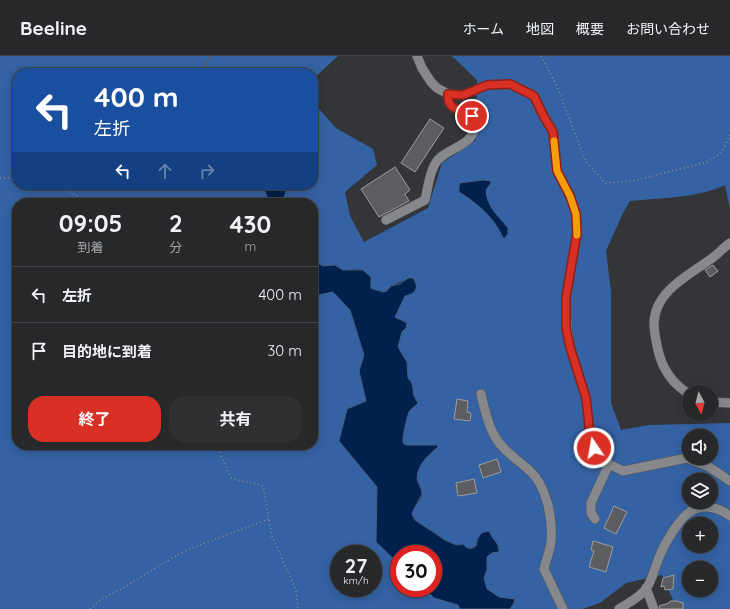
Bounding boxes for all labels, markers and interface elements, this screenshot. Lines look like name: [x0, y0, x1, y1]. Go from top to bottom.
text: Beeline: [20, 16, 87, 40]
text: ホーム: [462, 20, 504, 38]
text: 地図: [526, 20, 554, 38]
text: 概要: [576, 20, 604, 38]
text: お問い合わせ: [626, 20, 710, 38]
text: 400 m: [94, 79, 179, 114]
icon: left: [28, 84, 80, 136]
pin: [455, 99, 489, 133]
icon: arrive: [461, 105, 483, 127]
text: 左折: [94, 117, 130, 140]
icon: left: [112, 160, 134, 182]
icon: ahead: [154, 160, 176, 182]
icon: right: [196, 160, 218, 182]
text: 09:05: [59, 208, 122, 238]
text: 2: [169, 208, 183, 238]
text: 430: [229, 209, 271, 239]
text: m: [244, 238, 256, 254]
text: 到着: [78, 239, 104, 255]
text: 分: [169, 239, 182, 255]
icon: left: [28, 284, 50, 306]
text: 400 m: [258, 285, 302, 304]
text: 左折: [62, 286, 92, 305]
icon: arrive: [28, 340, 50, 362]
text: 30 m: [267, 341, 302, 360]
text: 目的地に到着: [62, 342, 152, 361]
north arrow: [682, 385, 718, 421]
map controls: [682, 385, 718, 597]
button: 終了: [28, 396, 161, 442]
button: 共有: [169, 396, 302, 442]
position arrow: [573, 427, 615, 469]
button: sound: [682, 429, 718, 465]
button: layers: [682, 473, 718, 509]
button: +: [682, 517, 718, 553]
speed limit sign: 30: [390, 545, 442, 597]
text: 27: [345, 553, 367, 578]
button: −: [682, 561, 718, 597]
text: km/h: [343, 574, 369, 587]

